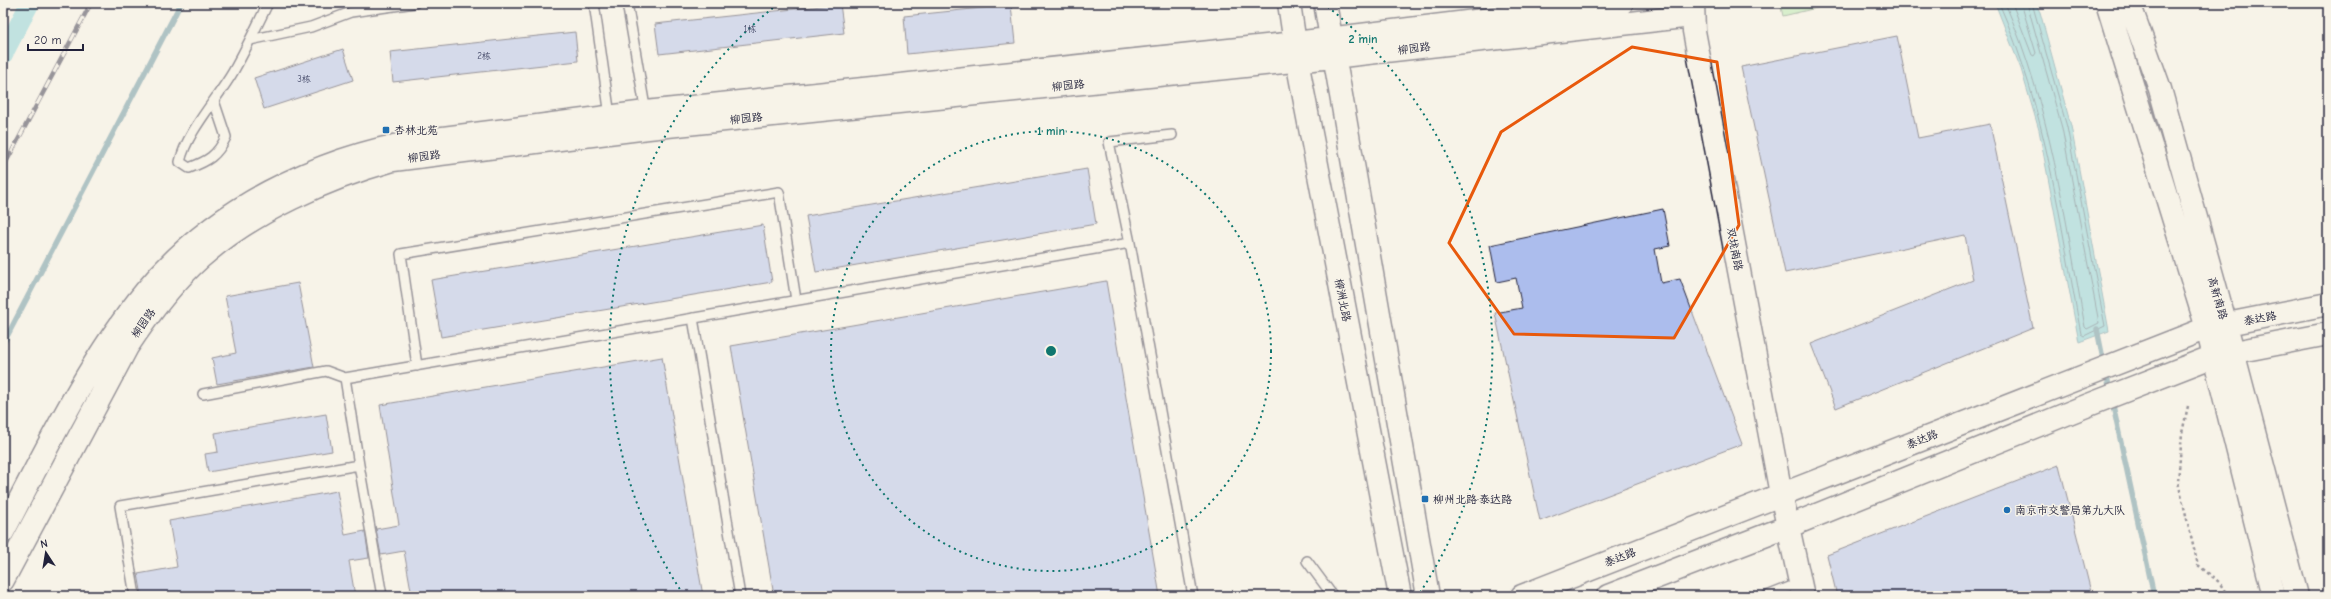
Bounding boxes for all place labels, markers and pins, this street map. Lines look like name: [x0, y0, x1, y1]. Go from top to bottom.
place label: 杏林北苑: [394, 124, 438, 137]
marker: 杏林北苑: [381, 125, 391, 135]
centre of rings: [1044, 344, 1058, 358]
place label: 柳州北路·泰达路: [1433, 493, 1512, 506]
marker: 柳州北路·泰达路: [1420, 494, 1430, 504]
place label: 南京市交警局第九大队: [2015, 504, 2125, 517]
marker: 南京市交警局第九大队: [2002, 505, 2012, 515]

